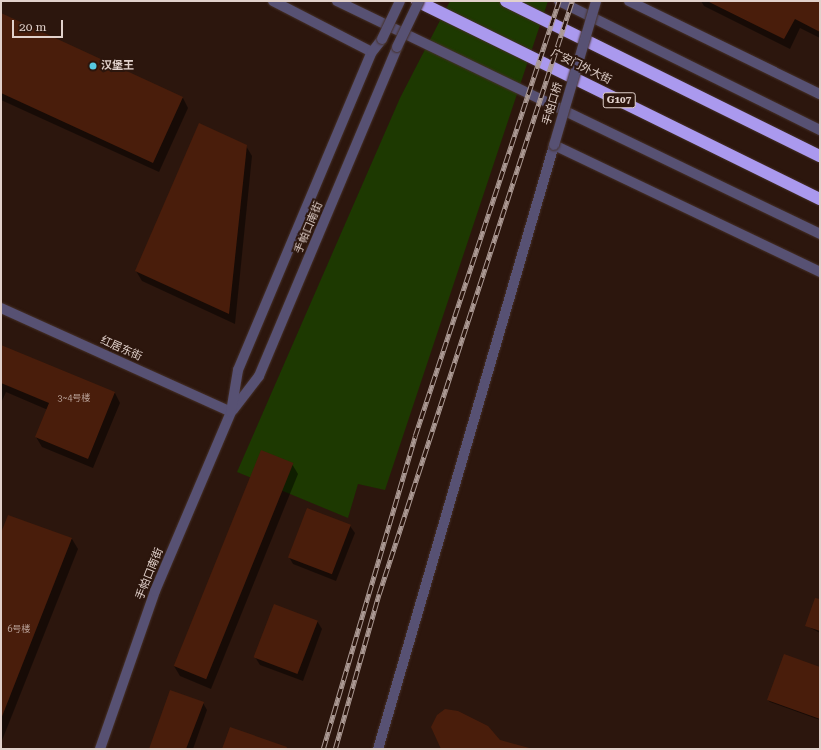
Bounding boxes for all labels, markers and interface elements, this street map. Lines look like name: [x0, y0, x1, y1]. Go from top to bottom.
scale bar: [14, 12, 65, 38]
text: 20 m: [19, 20, 46, 34]
street label: 广安门外大街: [548, 47, 614, 87]
place label: 汉堡王: [101, 59, 134, 73]
marker: 汉堡王: [88, 61, 98, 71]
street label: 手帕口桥: [540, 81, 566, 127]
road number: G107: [602, 92, 636, 108]
street label: 手帕口南街: [292, 200, 326, 256]
street label: 红居东街: [98, 334, 144, 364]
house number: 3~4号楼: [58, 393, 90, 403]
street label: 手帕口南街: [134, 546, 166, 602]
house number: 6号楼: [7, 624, 31, 634]

